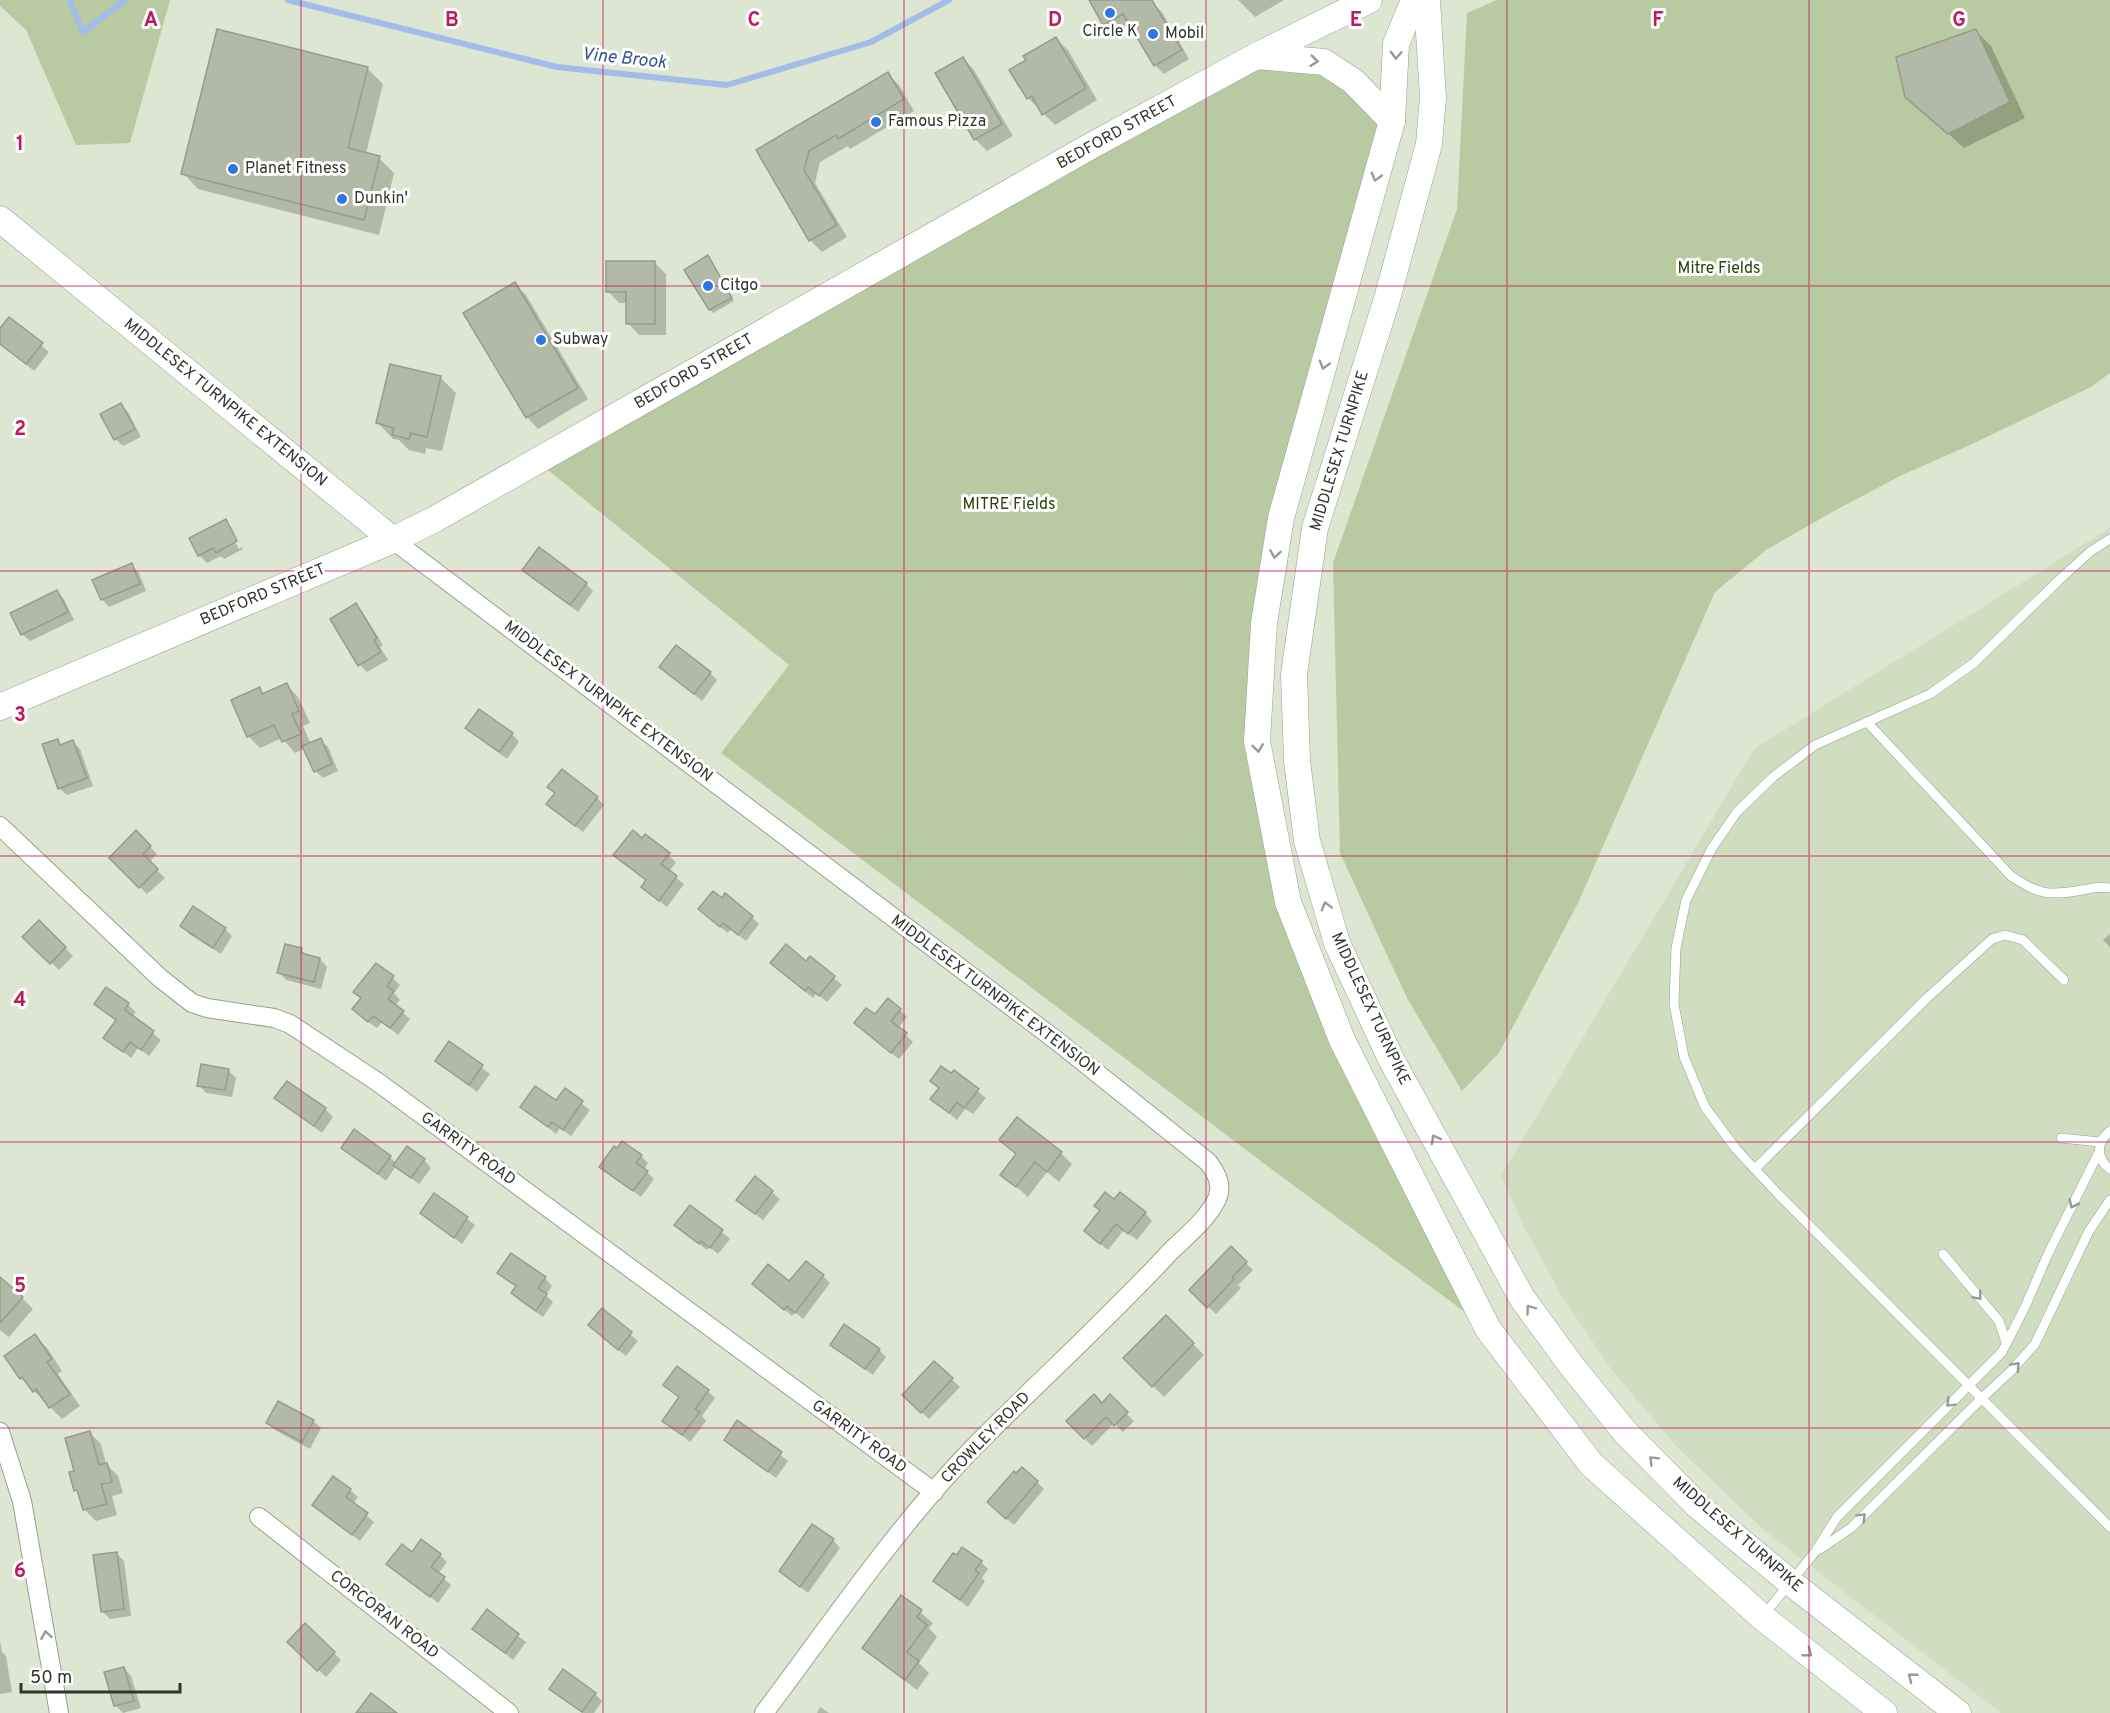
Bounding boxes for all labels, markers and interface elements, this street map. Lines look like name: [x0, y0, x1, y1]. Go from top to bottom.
marker: Circle K: [1103, 6, 1117, 20]
text: A: [144, 8, 158, 34]
text: B: [445, 8, 459, 34]
text: C: [748, 8, 760, 34]
text: D: [1048, 8, 1062, 34]
text: E: [1350, 8, 1362, 34]
text: F: [1652, 8, 1664, 34]
text: G: [1952, 8, 1966, 34]
place label: Circle K: [1082, 22, 1138, 42]
place label: Mobil: [1165, 24, 1204, 44]
marker: Mobil: [1146, 27, 1160, 41]
water label: Vine Brook: [581, 43, 668, 75]
one-way arrow: [1389, 51, 1402, 60]
one-way arrow: [1309, 54, 1318, 67]
street label: BEDFORD STREET: [1053, 92, 1181, 174]
place label: Famous Pizza: [888, 112, 986, 132]
marker: Famous Pizza: [869, 115, 883, 129]
text: 1: [16, 132, 24, 158]
place label: Planet Fitness: [245, 159, 347, 179]
marker: Planet Fitness: [226, 162, 240, 176]
one-way arrow: [1371, 172, 1383, 182]
place label: Dunkin': [354, 189, 408, 209]
marker: Dunkin': [335, 192, 349, 206]
park label: Mitre Fields: [1678, 259, 1760, 279]
place label: Citgo: [720, 276, 758, 296]
marker: Citgo: [701, 279, 715, 293]
street label: MIDDLESEX TURNPIKE EXTENSION: [119, 315, 331, 491]
place label: Subway: [553, 330, 609, 350]
street label: BEDFORD STREET: [631, 330, 757, 414]
marker: Subway: [534, 333, 548, 347]
one-way arrow: [1318, 360, 1331, 370]
street label: MIDDLESEX TURNPIKE: [1306, 369, 1374, 533]
text: 2: [14, 417, 26, 443]
park label: MITRE Fields: [963, 495, 1055, 515]
one-way arrow: [1270, 549, 1282, 559]
street label: BEDFORD STREET: [197, 560, 329, 630]
street label: MIDDLESEX TURNPIKE EXTENSION: [500, 617, 716, 787]
text: 3: [14, 703, 26, 729]
one-way arrow: [1252, 743, 1264, 752]
one-way arrow: [1321, 901, 1333, 912]
street label: MIDDLESEX TURNPIKE EXTENSION: [887, 911, 1103, 1081]
street label: MIDDLESEX TURNPIKE: [1326, 929, 1414, 1089]
text: 4: [14, 988, 26, 1014]
street label: GARRITY ROAD: [417, 1108, 519, 1190]
one-way arrow: [1431, 1135, 1442, 1145]
one-way arrow: [2069, 1198, 2080, 1208]
text: 5: [14, 1274, 26, 1300]
one-way arrow: [1971, 1289, 1982, 1300]
one-way arrow: [1526, 1305, 1537, 1316]
one-way arrow: [2009, 1362, 2020, 1372]
street label: CROWLEY ROAD: [937, 1388, 1035, 1488]
street label: GARRITY ROAD: [808, 1396, 910, 1478]
one-way arrow: [1947, 1396, 1958, 1407]
one-way arrow: [1650, 1456, 1661, 1467]
street label: MIDDLESEX TURNPIKE: [1668, 1473, 1806, 1597]
one-way arrow: [1855, 1513, 1866, 1524]
text: 6: [14, 1559, 26, 1585]
street label: CORCORAN ROAD: [326, 1566, 442, 1664]
one-way arrow: [40, 1630, 53, 1640]
one-way arrow: [1801, 1646, 1812, 1657]
scale bar: [21, 1656, 180, 1694]
text: 50 m: [30, 1667, 72, 1690]
one-way arrow: [1908, 1674, 1919, 1685]

